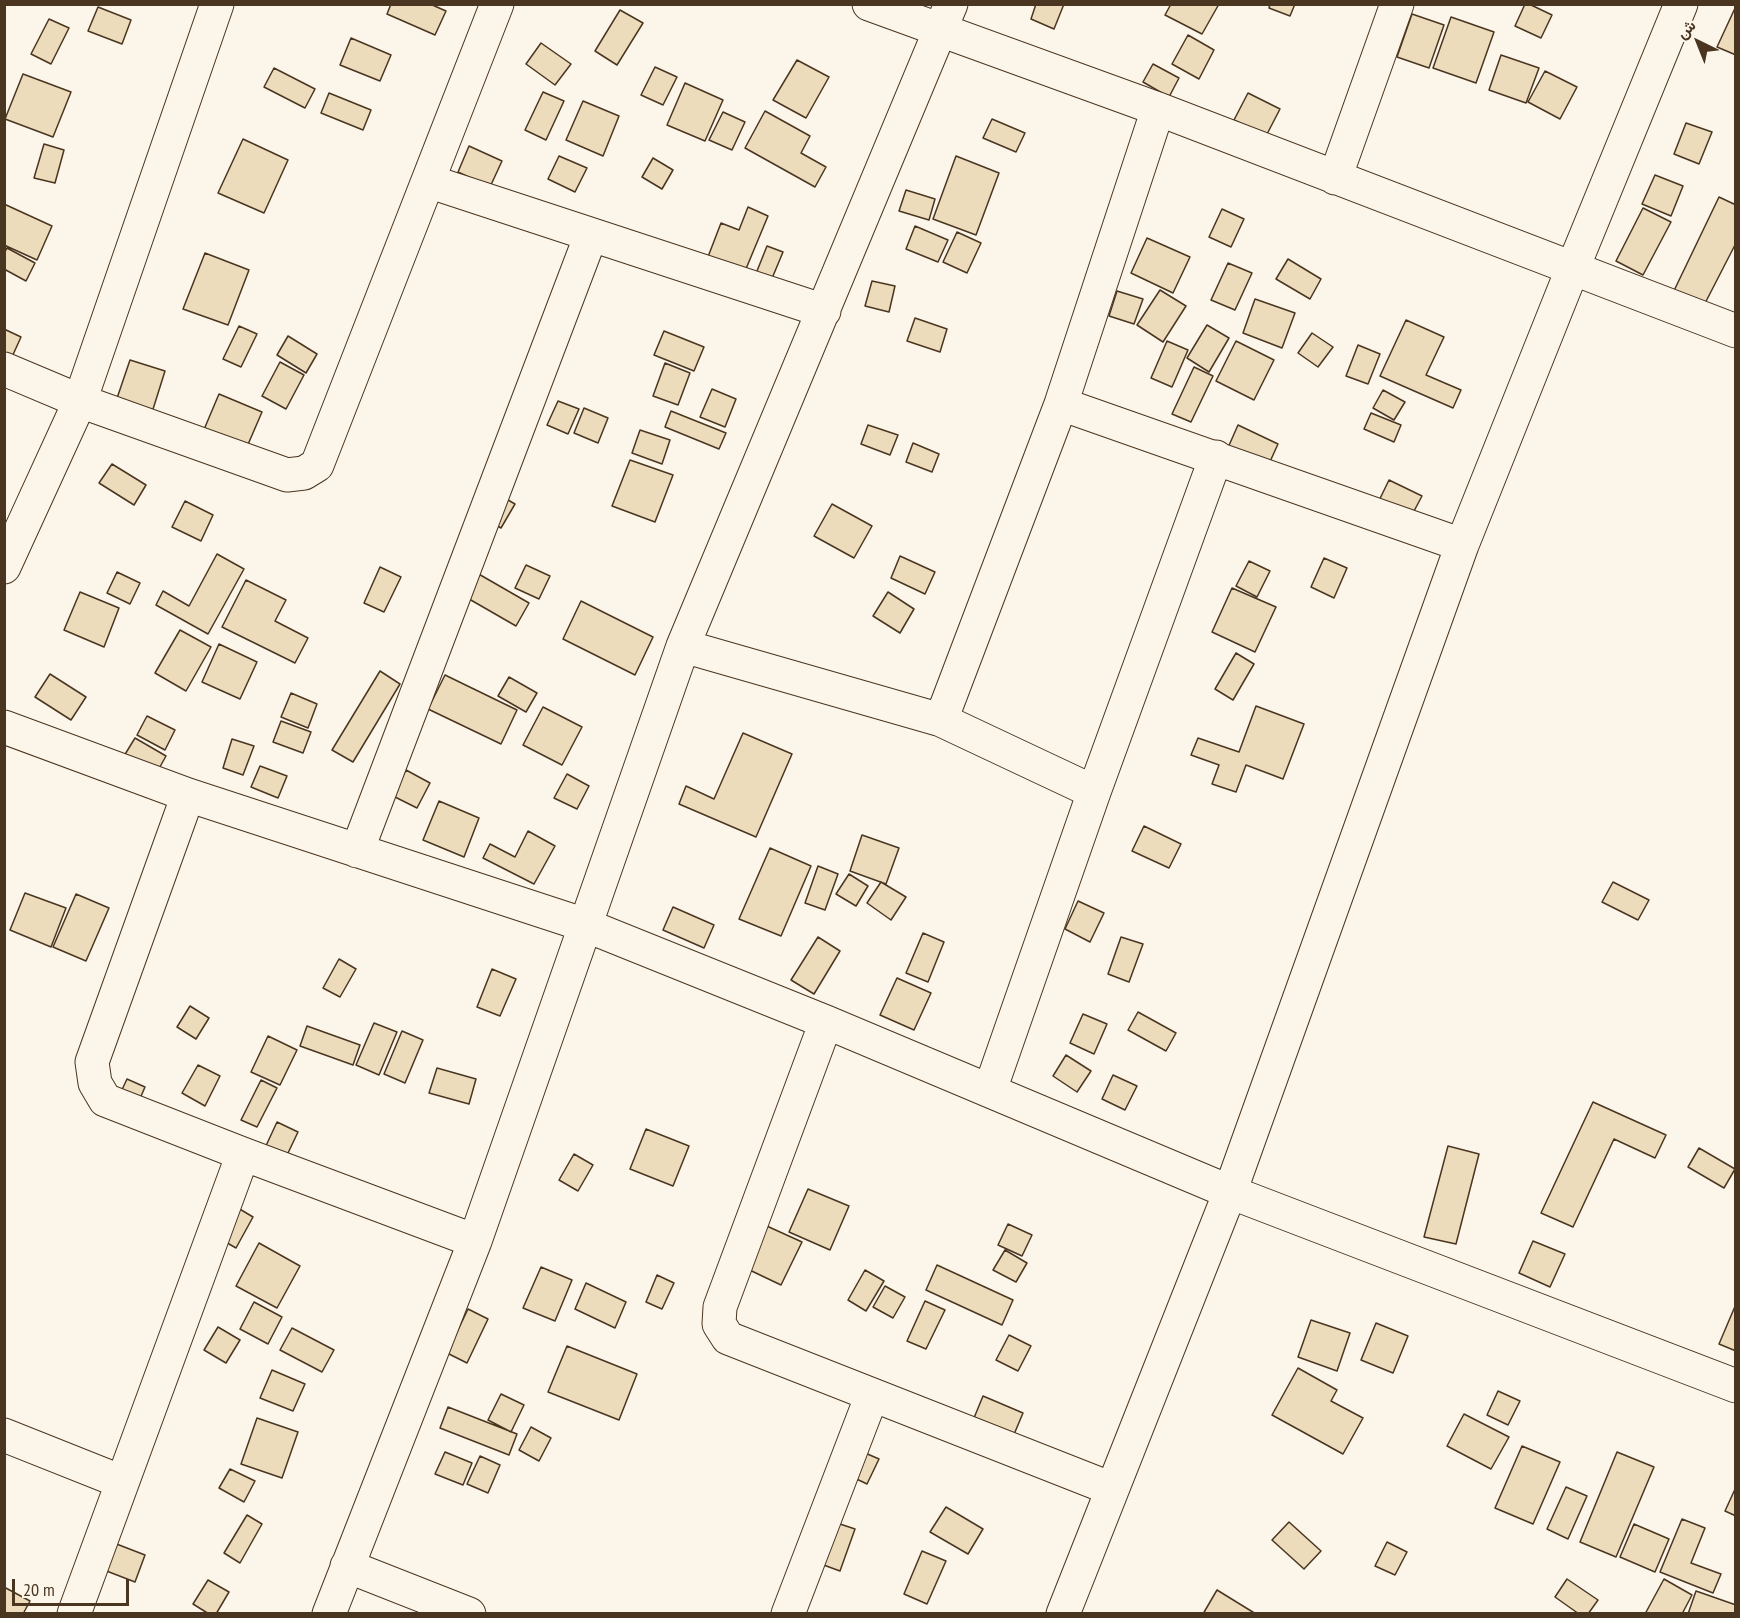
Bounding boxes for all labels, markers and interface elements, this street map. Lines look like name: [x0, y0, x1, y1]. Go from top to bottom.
north arrow: [1668, 12, 1728, 72]
text: ش: [1672, 15, 1700, 43]
scale bar: [15, 1567, 132, 1605]
text: 20 m: [23, 1578, 55, 1601]

